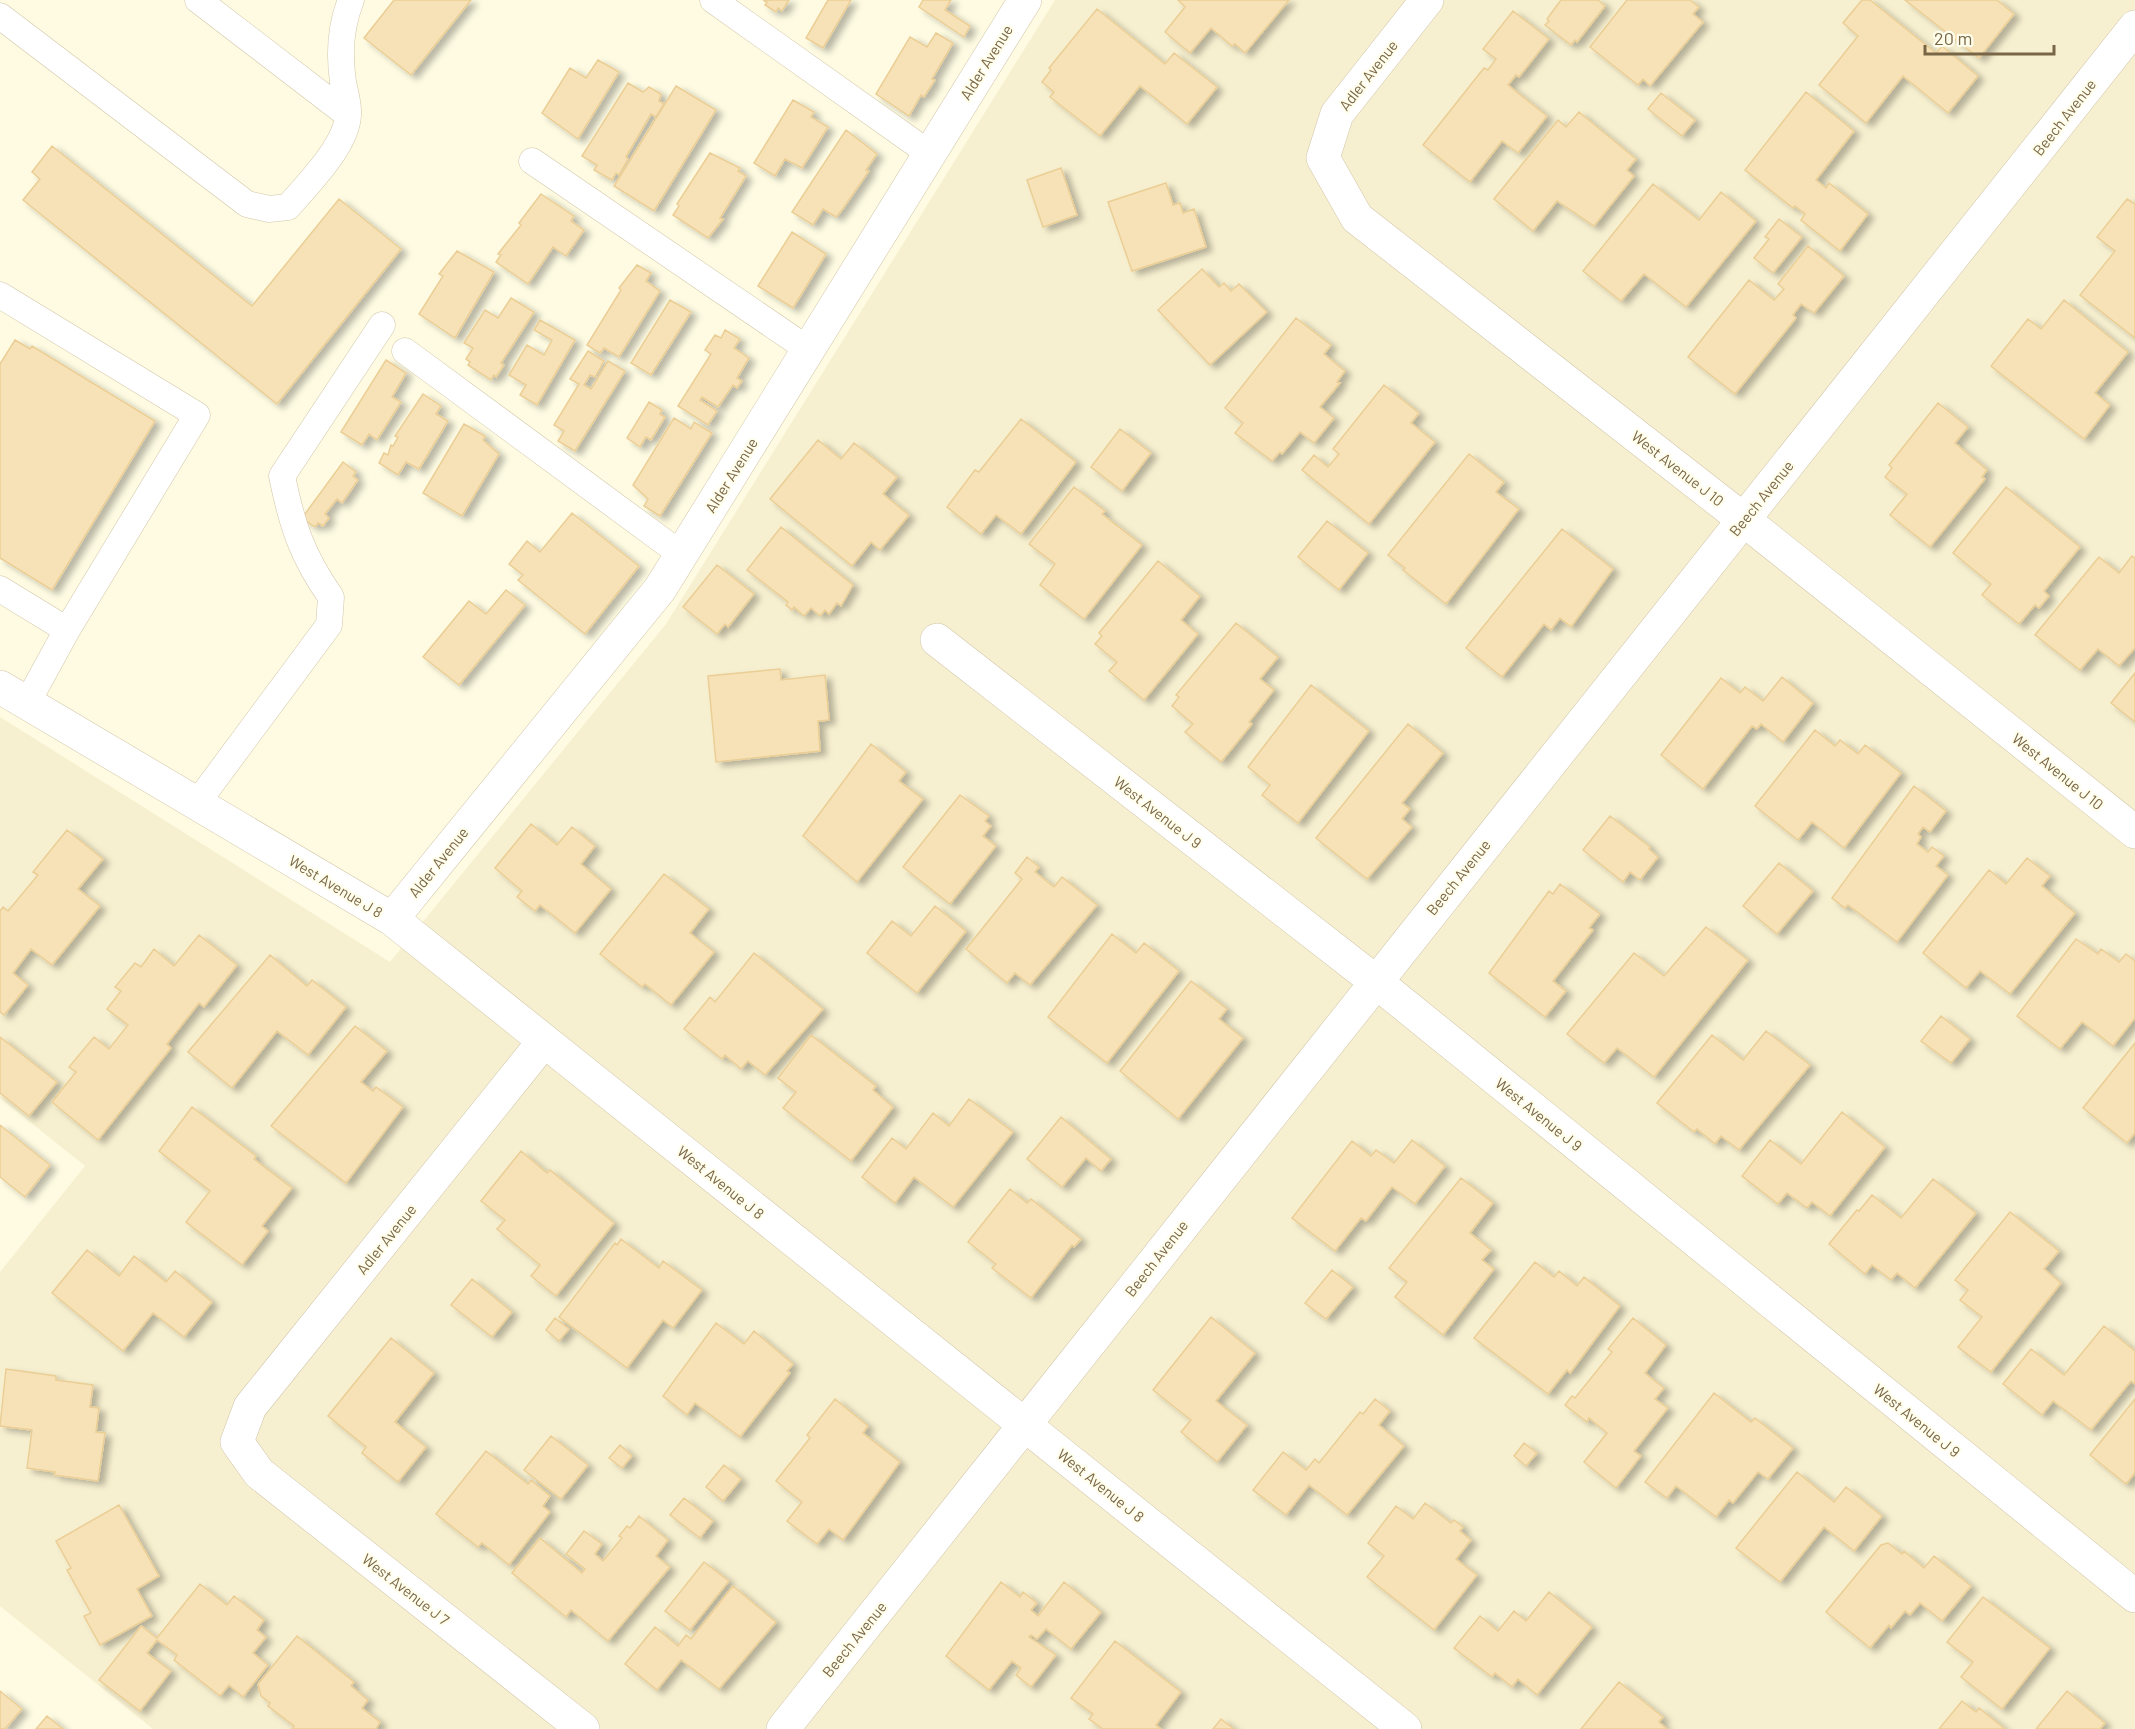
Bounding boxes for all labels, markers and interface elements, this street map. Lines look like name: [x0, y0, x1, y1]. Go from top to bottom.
scale bar: [1925, 18, 2054, 56]
street label: Alder Avenue: [956, 21, 1016, 103]
text: 20 m: [1934, 27, 1972, 49]
street label: Adler Avenue: [1335, 36, 1401, 114]
street label: Beech Avenue: [2029, 75, 2099, 159]
street label: West Avenue J 10: [1628, 426, 1728, 510]
street label: Alder Avenue: [701, 434, 761, 516]
street label: Beech Avenue: [1725, 457, 1797, 539]
street label: West Avenue J 10: [2009, 729, 2107, 813]
street label: West Avenue J 9: [1111, 772, 1205, 852]
street label: Alder Avenue: [404, 823, 472, 901]
street label: Beech Avenue: [1422, 836, 1494, 918]
street label: West Avenue J 8: [286, 851, 386, 921]
street label: West Avenue J 9: [1492, 1074, 1586, 1154]
street label: West Avenue J 8: [674, 1142, 768, 1222]
street label: Adler Avenue: [352, 1200, 420, 1278]
street label: Beech Avenue: [1121, 1216, 1191, 1300]
street label: West Avenue J 9: [1870, 1380, 1964, 1460]
street label: West Avenue J 8: [1054, 1445, 1148, 1525]
street label: West Avenue J 7: [359, 1549, 453, 1629]
street label: Beech Avenue: [818, 1598, 890, 1680]

